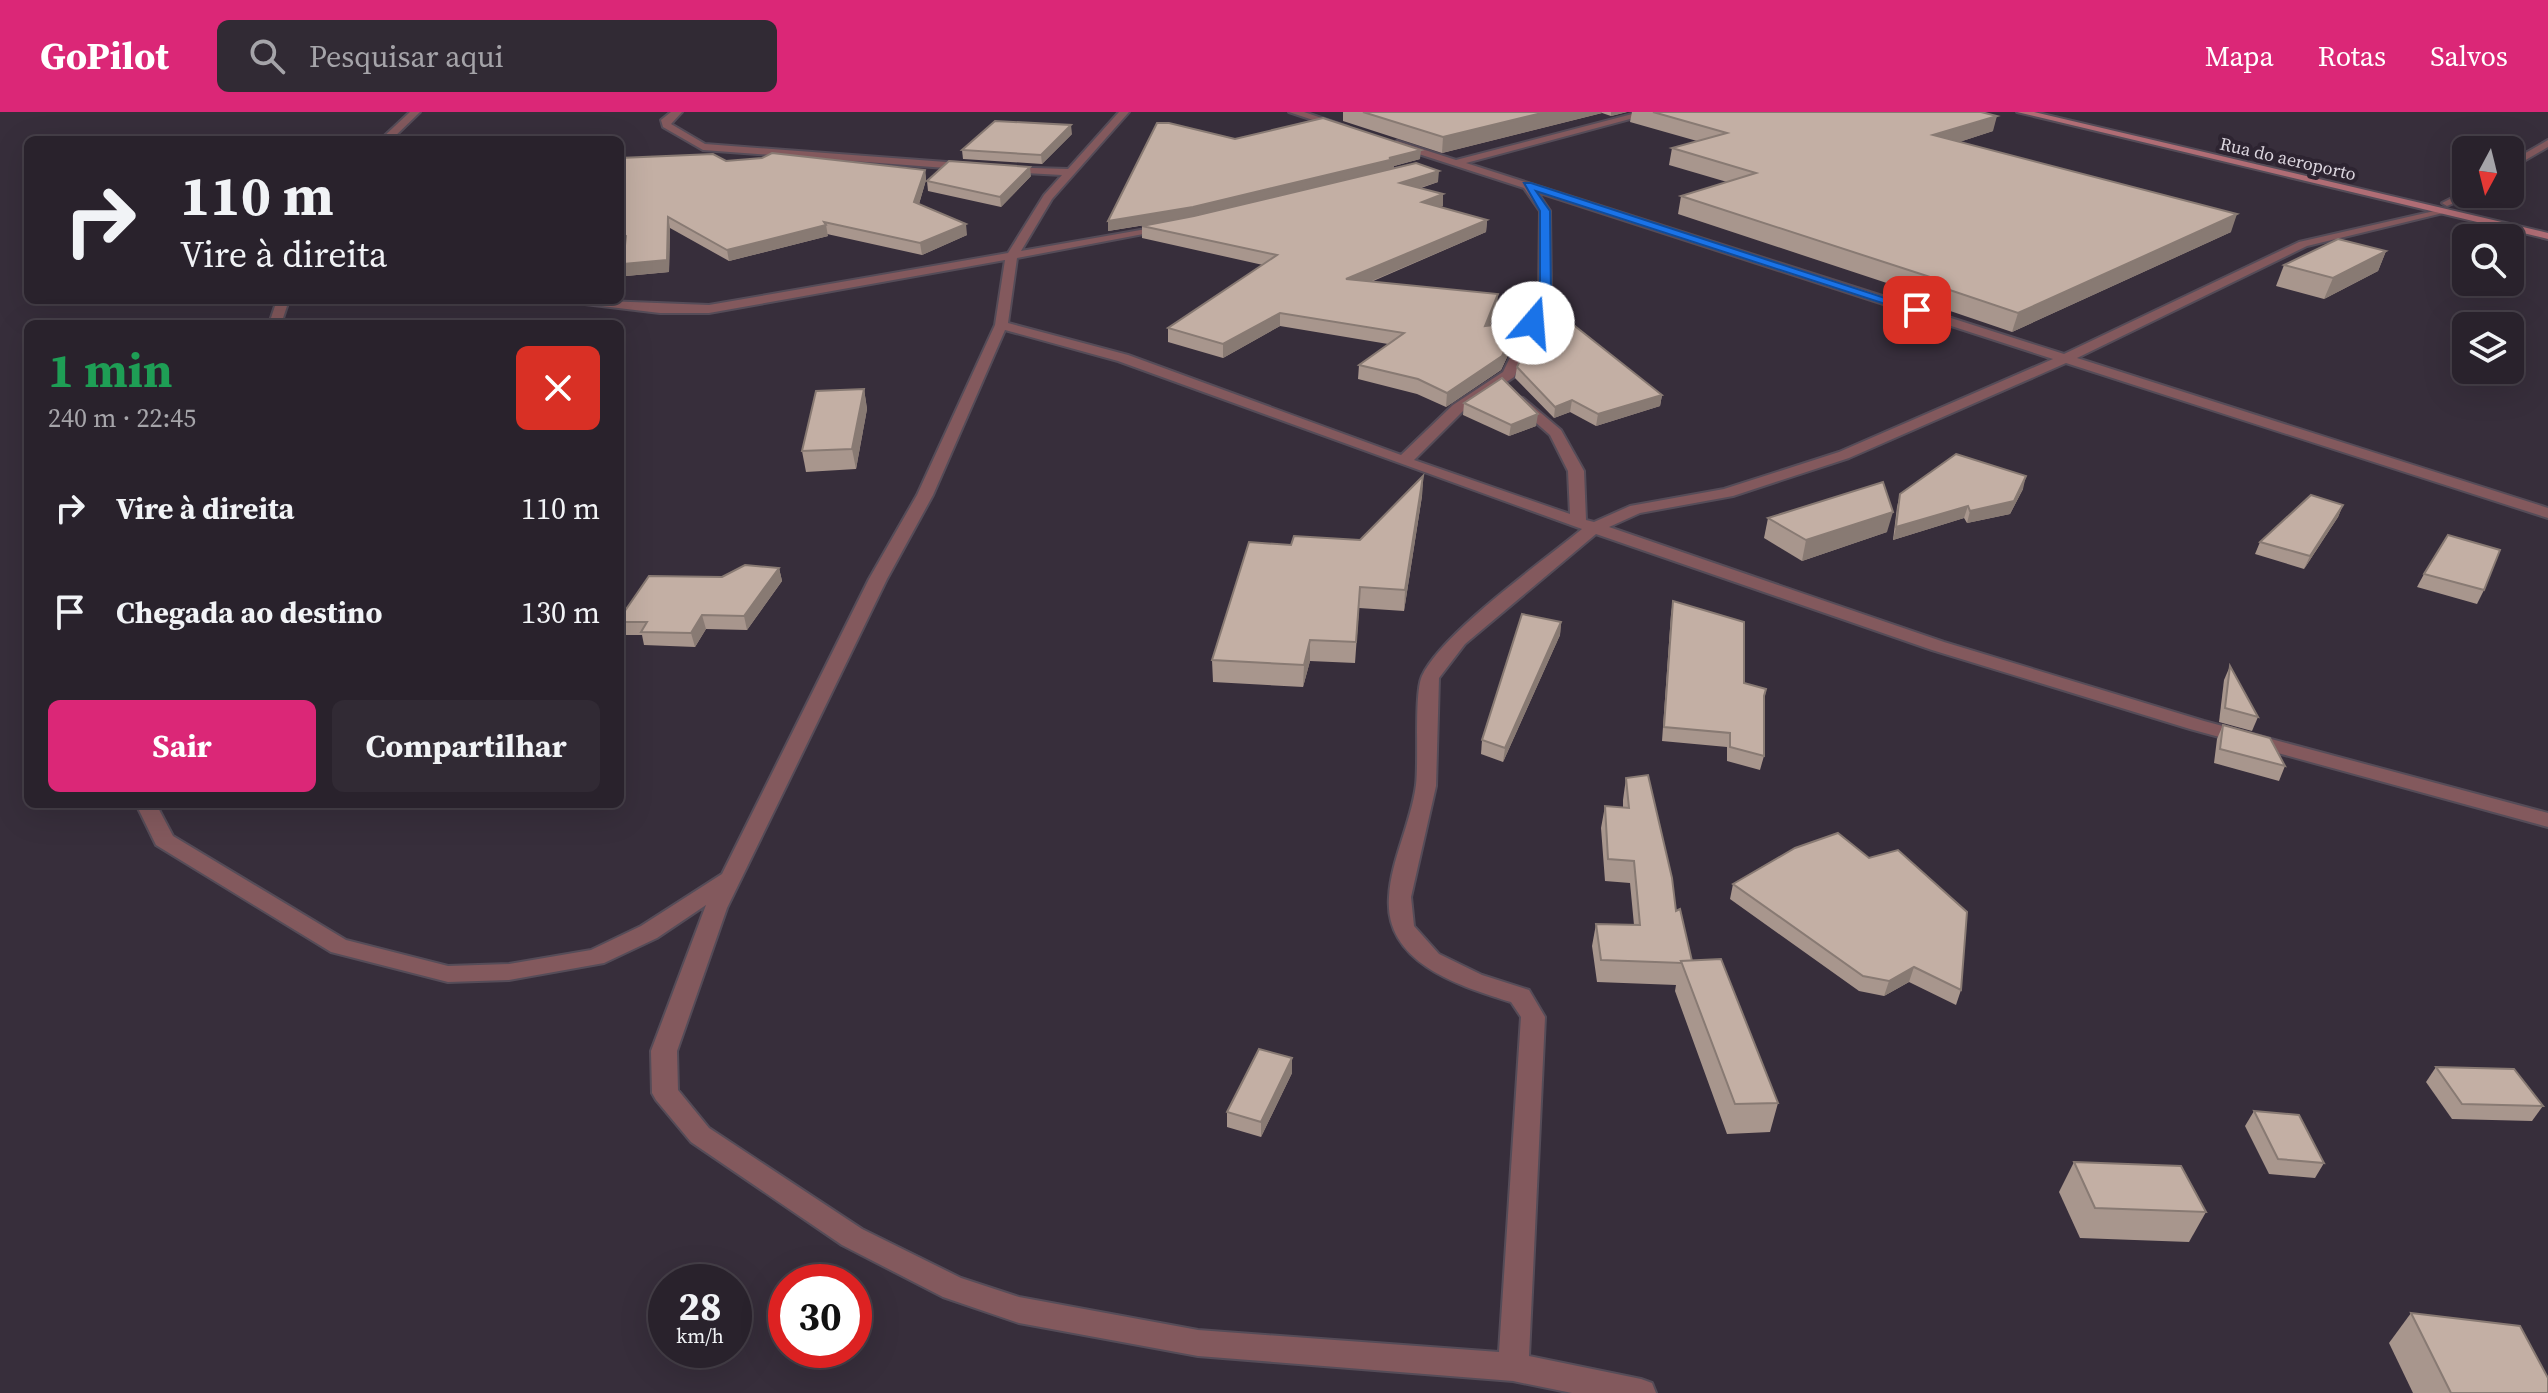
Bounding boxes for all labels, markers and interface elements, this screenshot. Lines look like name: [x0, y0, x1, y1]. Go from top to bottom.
search box: [217, 20, 777, 92]
text: GoPilot: [40, 30, 169, 82]
icon: search: [245, 34, 289, 78]
text: Pesquisar aqui: [309, 36, 504, 77]
text: Mapa: [2205, 37, 2274, 75]
text: Rotas: [2318, 37, 2386, 75]
text: Salvos: [2430, 37, 2508, 75]
street label: Rua do aeroporto: [2217, 131, 2359, 186]
north arrow: [2452, 136, 2524, 208]
map controls: [2452, 136, 2524, 384]
text: 110 m: [180, 157, 334, 234]
icon: right: [48, 168, 152, 272]
button: search: [2452, 224, 2524, 296]
text: Vire à direita: [180, 230, 387, 279]
pin: [1883, 276, 1951, 344]
position arrow: [1491, 281, 1575, 365]
icon: arrive: [1895, 288, 1939, 332]
button: layers: [2452, 312, 2524, 384]
text: 1 min: [48, 337, 173, 403]
button: close: [516, 346, 600, 430]
text: 240 m · 22:45: [48, 400, 196, 436]
icon: right: [48, 486, 92, 530]
text: Vire à direita: [116, 488, 295, 529]
text: 110 m: [521, 488, 600, 529]
icon: arrive: [48, 590, 92, 634]
text: Chegada ao destino: [116, 592, 382, 633]
text: 130 m: [521, 592, 600, 633]
button: Sair: [48, 700, 316, 792]
button: Compartilhar: [332, 700, 600, 792]
speed limit sign: 30: [768, 1264, 872, 1368]
text: 28: [678, 1279, 722, 1333]
text: km/h: [676, 1322, 724, 1350]

